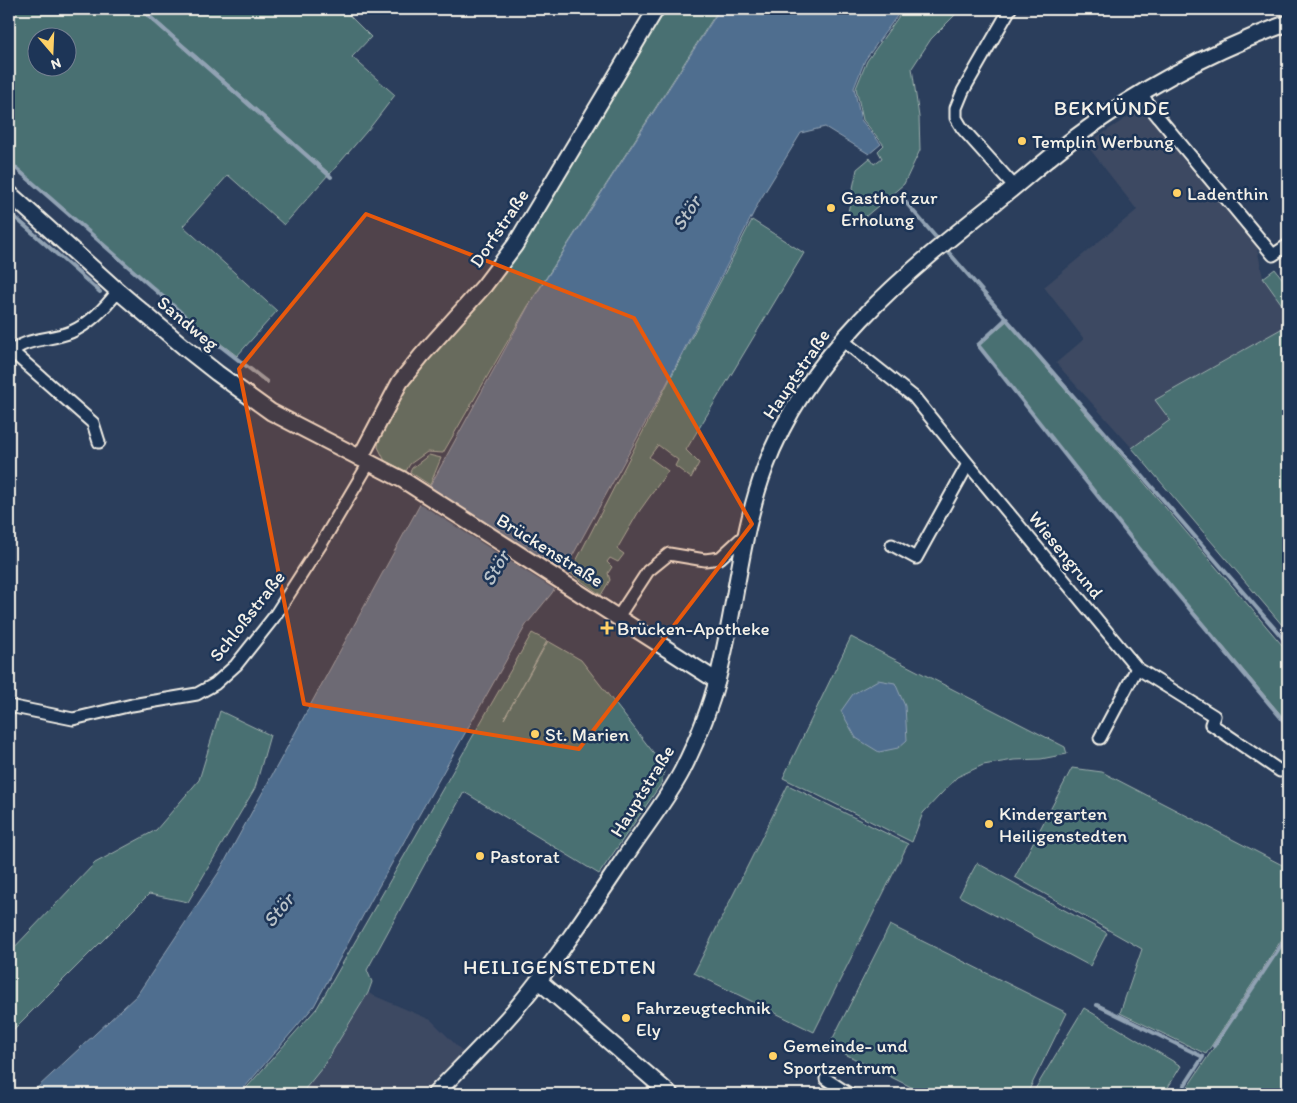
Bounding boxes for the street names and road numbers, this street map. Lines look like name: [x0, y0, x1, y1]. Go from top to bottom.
street label: Dorfstraße: [464, 184, 534, 272]
street label: Sandweg: [153, 291, 224, 355]
street label: Hauptstraße: [757, 324, 835, 424]
street label: Wiesengrund: [1024, 507, 1109, 604]
street label: Brückenstraße: [492, 508, 608, 592]
street label: Schloßstraße: [204, 566, 290, 666]
street label: Hauptstraße: [605, 741, 679, 841]

